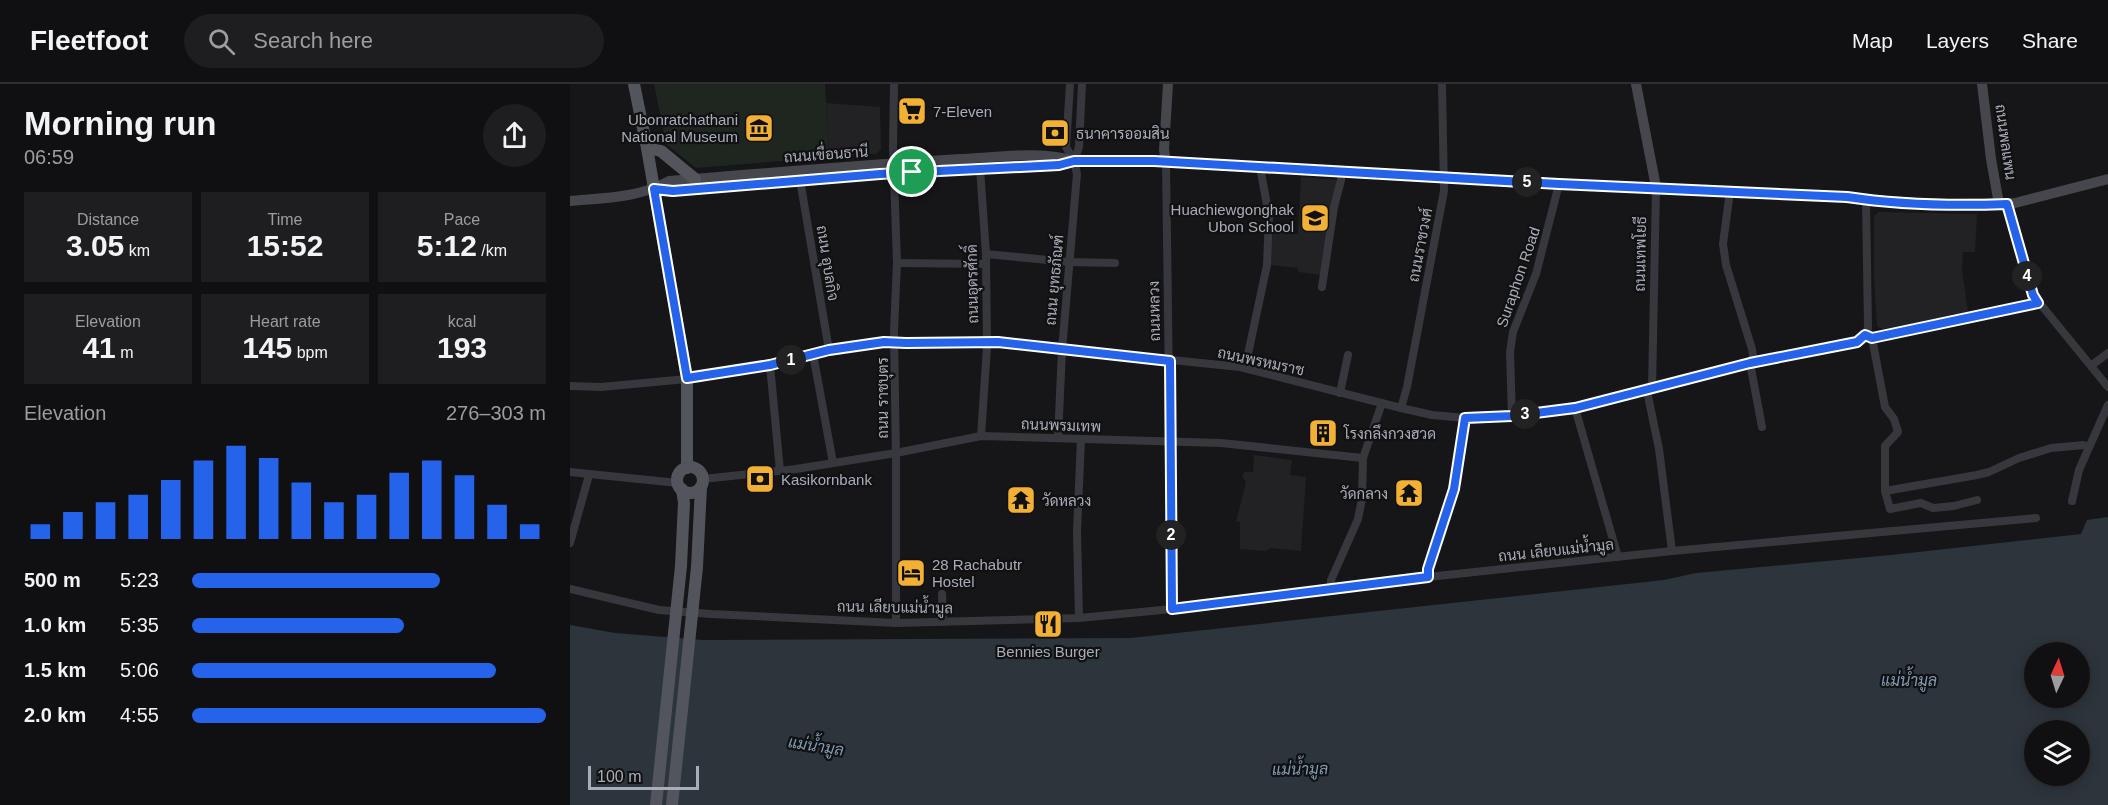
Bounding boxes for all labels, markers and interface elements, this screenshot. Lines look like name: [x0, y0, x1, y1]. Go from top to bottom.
search box: [184, 14, 604, 68]
text: Fleetfoot: [30, 25, 148, 56]
icon: search: [205, 25, 238, 58]
text: Search here: [253, 28, 373, 53]
text: Map: [1852, 29, 1893, 52]
text: Layers: [1926, 29, 1989, 52]
text: Share: [2022, 29, 2078, 52]
supermarket icon: 7-Eleven: [896, 95, 928, 127]
place label: 7-Eleven: [933, 103, 992, 120]
street label: ถนนพลแพน: [1992, 103, 2020, 181]
button: share: [483, 104, 546, 167]
text: Morning run: [24, 105, 216, 142]
place label: Ubonratchathani National Museum: [621, 111, 738, 145]
museum icon: Ubonratchathani National Museum: [743, 112, 775, 144]
bank icon: ธนาคารออมสิน: [1039, 117, 1071, 149]
place label: ธนาคารออมสิน: [1076, 125, 1170, 142]
street label: ถนนเขื่อนธานี: [783, 137, 869, 165]
text: 06:59: [24, 146, 74, 168]
pin: [886, 146, 937, 197]
icon: arrive: [895, 155, 928, 188]
pin: 5: [1512, 167, 1542, 197]
text: 5: [1523, 173, 1531, 190]
place label: Huachiewgonghak Ubon School: [1171, 201, 1294, 235]
school or university icon: Huachiewgonghak Ubon School: [1299, 202, 1331, 234]
street label: ถนนราชวงศ์: [1404, 206, 1435, 283]
text: Distance: [77, 211, 139, 228]
text: Time: [268, 211, 302, 228]
text: Pace: [444, 211, 480, 228]
street label: ถนนเทพโยธี: [1630, 216, 1649, 292]
street label: ถนน อุบลกิจ: [811, 224, 842, 302]
street label: Suraphon Road: [1493, 225, 1543, 329]
text: 3.05: [66, 229, 124, 262]
text: 15:52: [247, 229, 323, 262]
text: 5:12: [417, 229, 477, 262]
street label: ถนน ยุทธภัณฑ์: [1041, 234, 1069, 326]
text: km: [124, 242, 150, 259]
text: /km: [477, 242, 507, 259]
street label: ถนนอุดรศักดิ์: [957, 244, 984, 324]
pin: 4: [2012, 261, 2042, 291]
text: 4: [2023, 267, 2031, 284]
street label: ถนนหลวง: [1145, 281, 1163, 341]
text: Elevation: [75, 313, 141, 330]
text: Heart rate: [249, 313, 321, 330]
text: kcal: [448, 313, 476, 330]
text: 41: [82, 331, 116, 364]
text: 145: [242, 331, 292, 364]
text: 193: [437, 331, 487, 364]
text: m: [116, 344, 134, 361]
text: bpm: [292, 344, 328, 361]
street label: ถนนพรหมราช: [1216, 344, 1306, 378]
pin: 1: [776, 345, 806, 375]
text: 1: [787, 351, 795, 368]
street label: ถนน ราชบุตร: [874, 357, 894, 439]
pin: 3: [1510, 399, 1540, 429]
text: Elevation: [24, 402, 106, 424]
text: 276–303 m: [446, 402, 546, 424]
text: 3: [1521, 405, 1529, 422]
street label: ถนนพรมเทพ: [1021, 415, 1101, 435]
building icon: โรงกลึงกวงฮวด: [1307, 417, 1339, 449]
place label: โรงกลึงกวงฮวด: [1343, 424, 1436, 442]
bank icon: Kasikornbank: [744, 463, 776, 495]
place label: Kasikornbank: [781, 471, 872, 488]
temple icon: วัดกลาง: [1393, 477, 1425, 509]
temple icon: วัดหลวง: [1005, 484, 1037, 516]
place label: วัดกลาง: [1340, 485, 1388, 502]
place label: วัดหลวง: [1042, 492, 1091, 509]
pin: 2: [1156, 520, 1186, 550]
text: 2: [1167, 526, 1175, 543]
street label: ถนน เลียบแม่น้ำมูล: [1497, 531, 1615, 567]
place label: 28 Rachabutr Hostel: [932, 556, 1022, 590]
hotel icon: 28 Rachabutr Hostel: [895, 557, 927, 589]
text: 500 m: [24, 569, 81, 591]
text: 5:23: [120, 569, 159, 591]
street label: ถนน เลียบแม่น้ำมูล: [837, 593, 953, 619]
restaurant icon: Bennies Burger: [1032, 608, 1064, 640]
text: 1.0 km: [24, 614, 86, 636]
text: 5:35: [120, 614, 159, 636]
north arrow: [2024, 642, 2090, 708]
map controls: [2024, 642, 2090, 786]
place label: Bennies Burger: [996, 643, 1100, 660]
text: 1.5 km: [24, 659, 86, 681]
text: 5:06: [120, 659, 159, 681]
water label: แม่น้ำมูล: [1881, 666, 1937, 692]
text: 2.0 km: [24, 704, 86, 726]
text: 4:55: [120, 704, 159, 726]
button: layers: [2024, 720, 2090, 786]
water label: แม่น้ำมูล: [786, 727, 846, 762]
water label: แม่น้ำมูล: [1272, 754, 1328, 781]
scale bar: [588, 763, 699, 790]
text: 100 m: [597, 768, 641, 785]

